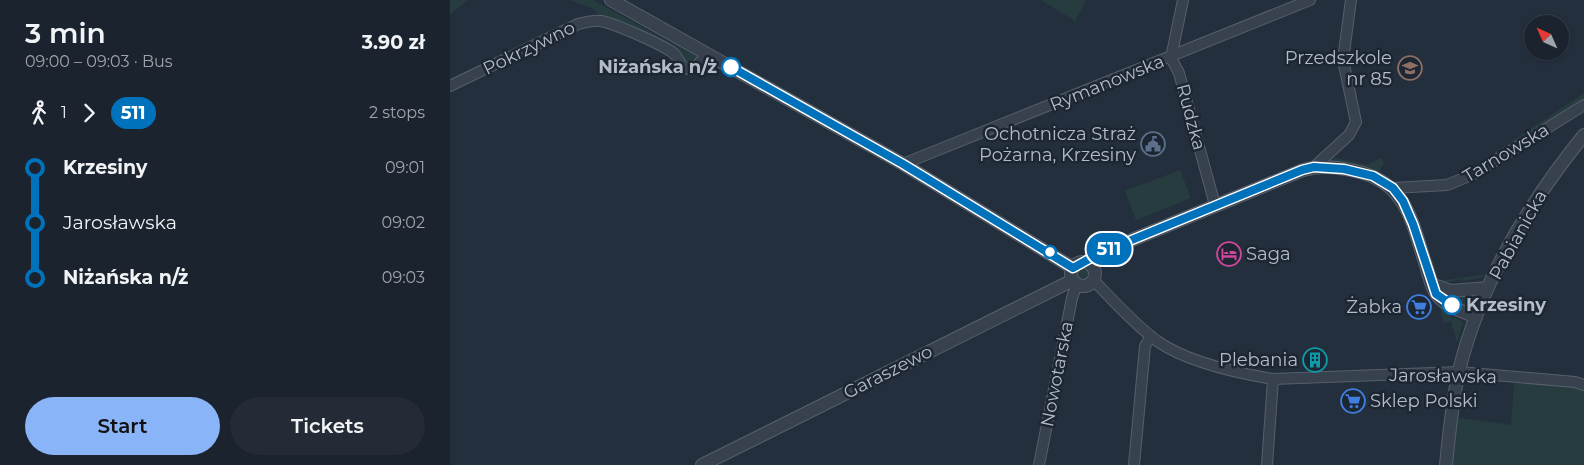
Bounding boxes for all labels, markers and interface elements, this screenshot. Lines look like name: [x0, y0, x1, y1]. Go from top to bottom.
north arrow: [1524, 15, 1569, 60]
map controls: [1524, 15, 1569, 60]
text: 3 min: [25, 16, 106, 50]
street label: Pokrzywno: [479, 16, 579, 80]
text: 3.90 zł: [362, 31, 425, 54]
place label: Przedszkole nr 85: [1285, 47, 1392, 90]
street label: Rymanowska: [1047, 50, 1167, 116]
text: 09:00 – 09:03 · Bus: [25, 52, 173, 71]
school or university icon: Przedszkole nr 85: [1397, 55, 1423, 81]
place label: Niżańska n/ż: [598, 56, 717, 78]
marker: Niżańska n/ż: [721, 57, 741, 77]
street label: Rudzka: [1172, 81, 1210, 153]
icon: walk: [25, 99, 53, 127]
icon: forward: [75, 99, 103, 127]
text: 511: [121, 102, 146, 124]
text: 1: [61, 103, 67, 122]
text: 2 stops: [369, 103, 425, 122]
street label: Tarnowska: [1459, 119, 1553, 187]
place label: Ochotnicza Straż Pożarna, Krzesiny: [979, 123, 1136, 166]
public building icon: Ochotnicza Straż Pożarna, Krzesiny: [1140, 131, 1166, 157]
text: Krzesiny: [63, 156, 147, 179]
text: 09:01: [385, 158, 425, 177]
street label: Pabianicka: [1484, 186, 1552, 284]
text: Jarosławska: [63, 211, 177, 234]
text: 09:02: [382, 213, 425, 232]
line badge: 511: [1080, 233, 1138, 265]
text: 511: [1097, 238, 1121, 260]
hotel icon: Saga: [1216, 241, 1242, 267]
place label: Saga: [1246, 243, 1291, 265]
unlabelled marker: [1043, 245, 1057, 259]
text: Niżańska n/ż: [63, 266, 188, 289]
text: 09:03: [382, 268, 425, 287]
supermarket icon: Żabka: [1406, 294, 1432, 320]
place label: Krzesiny: [1466, 294, 1546, 316]
marker: Krzesiny: [1442, 295, 1462, 315]
place label: Żabka: [1346, 296, 1402, 318]
street label: Nowotarska: [1036, 319, 1078, 429]
street label: Garaszewo: [840, 340, 936, 404]
building icon: Plebania: [1302, 347, 1328, 373]
place label: Plebania: [1219, 349, 1298, 371]
street label: Jarosławska: [1388, 364, 1497, 388]
supermarket icon: Sklep Polski: [1340, 388, 1366, 414]
place label: Sklep Polski: [1370, 390, 1478, 412]
button: Start: [25, 397, 220, 455]
button: Tickets: [230, 397, 425, 455]

